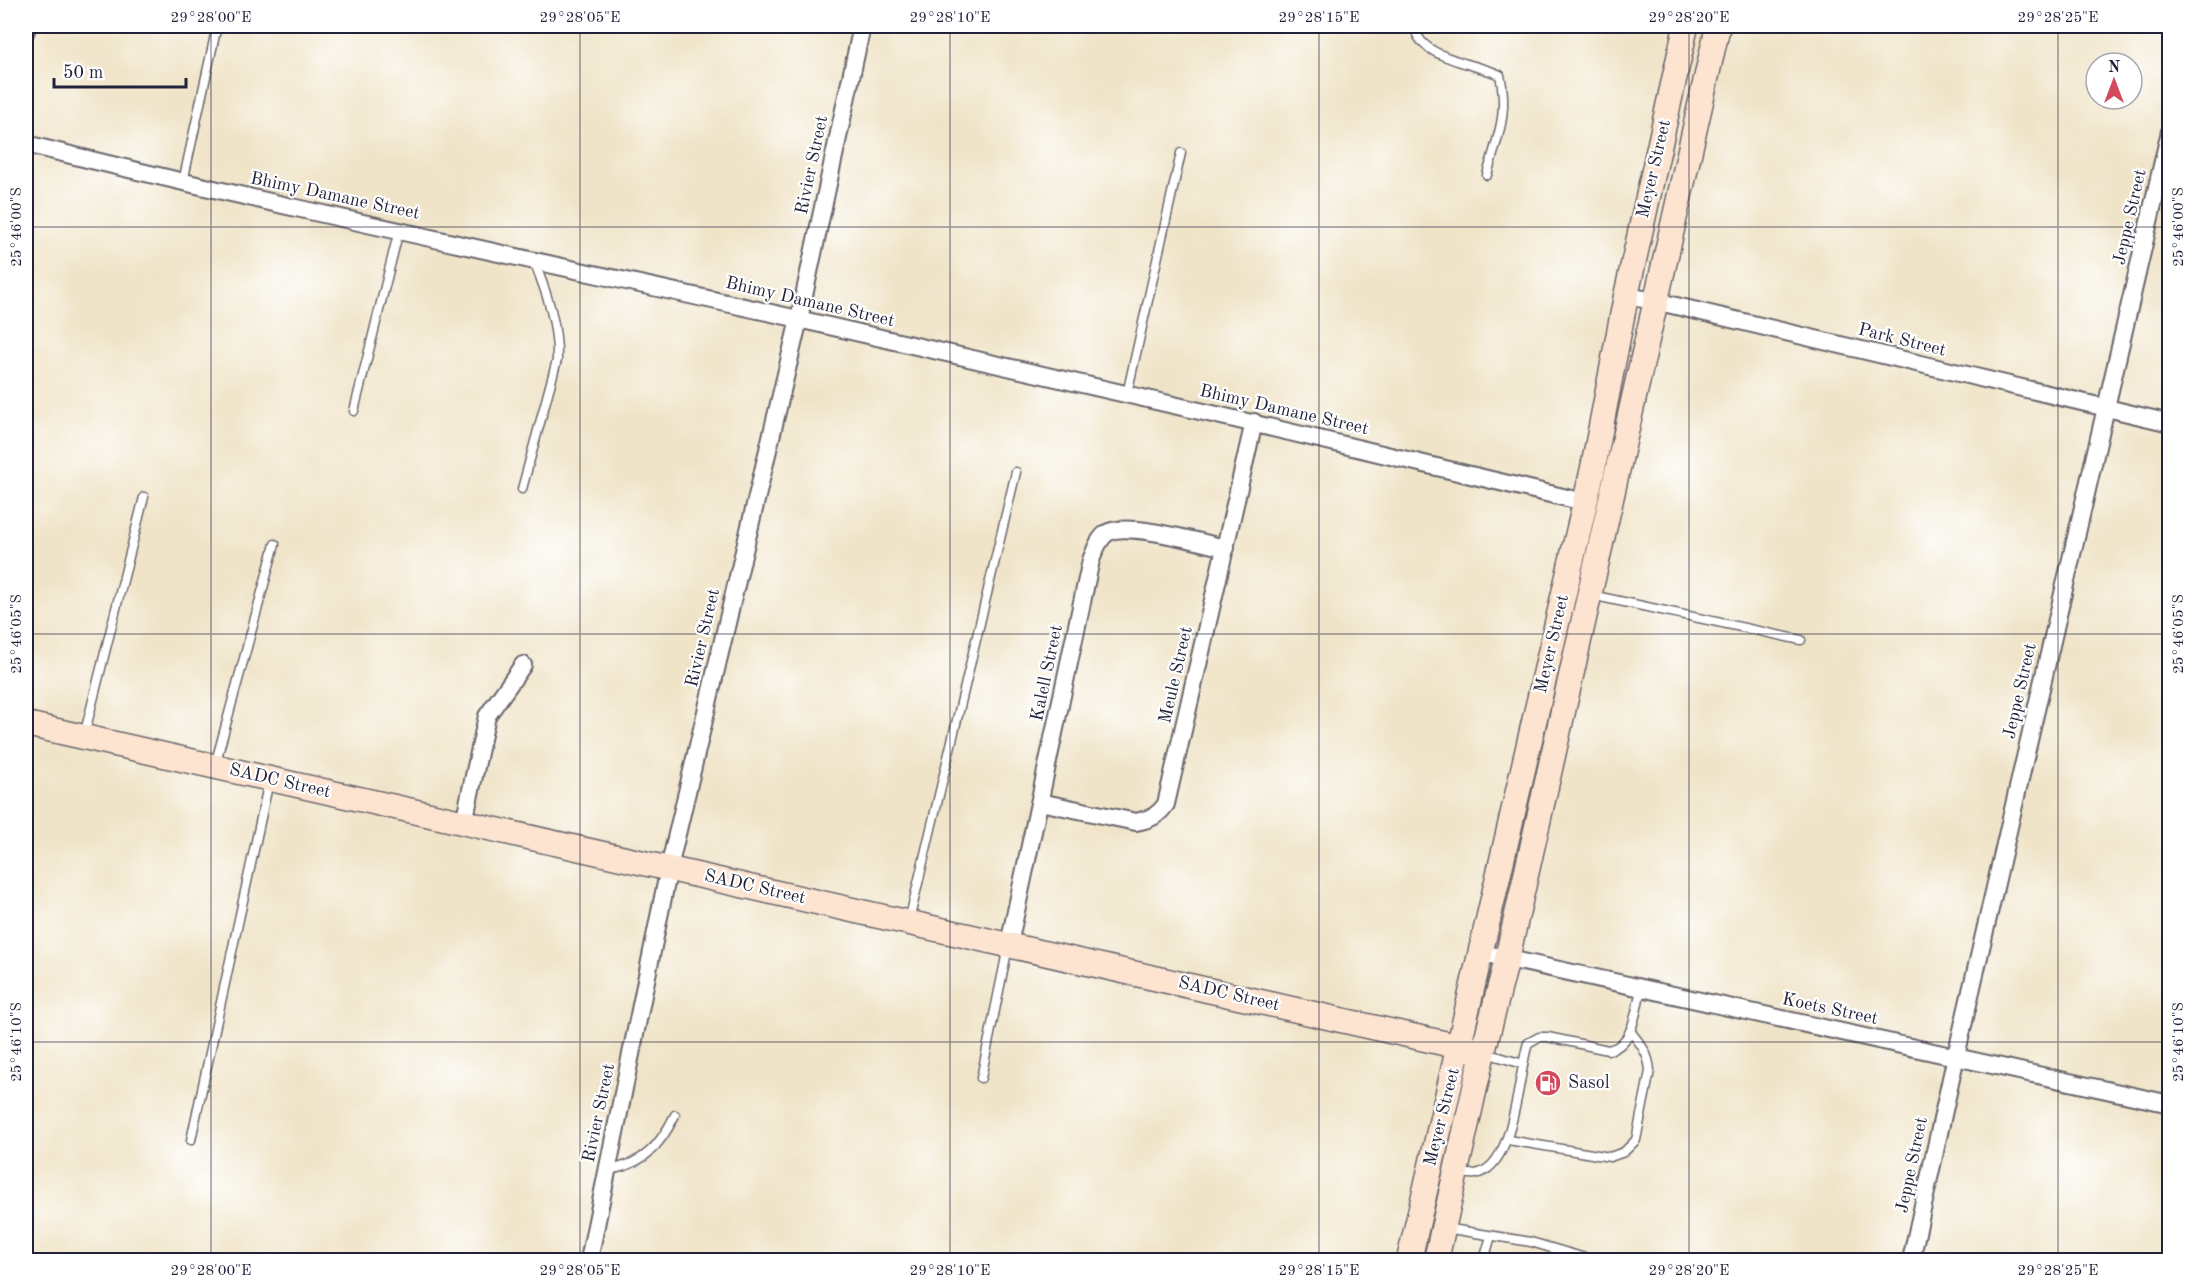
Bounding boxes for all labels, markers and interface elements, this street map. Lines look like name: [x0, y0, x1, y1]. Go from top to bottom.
text: 29°28'00"E: [171, 11, 251, 26]
text: 29°28'05"E: [540, 11, 620, 26]
text: 29°28'10"E: [910, 11, 990, 26]
text: 29°28'15"E: [1279, 11, 1359, 26]
text: 29°28'20"E: [1649, 11, 1729, 26]
text: 29°28'25"E: [2018, 11, 2098, 26]
scale bar: [54, 51, 186, 89]
north arrow: [2084, 51, 2144, 111]
text: N: [2108, 60, 2121, 76]
text: 50 m: [63, 64, 103, 82]
street label: Rivier Street: [793, 114, 831, 216]
street label: Meyer Street: [1634, 118, 1674, 220]
street label: Jeppe Street: [2110, 167, 2150, 267]
street label: Bhimy Damane Street: [249, 169, 421, 223]
text: 25°46'00"S: [10, 187, 25, 267]
text: 25°46'00"S: [2172, 187, 2187, 267]
street label: Bhimy Damane Street: [724, 274, 896, 330]
street label: Park Street: [1856, 320, 1948, 360]
street label: Bhimy Damane Street: [1198, 382, 1370, 438]
street label: Rivier Street: [683, 587, 723, 689]
street label: Meyer Street: [1532, 593, 1572, 695]
text: 25°46'05"S: [10, 594, 25, 674]
text: 25°46'05"S: [2172, 594, 2187, 674]
street label: Kalell Street: [1028, 623, 1066, 723]
street label: Meule Street: [1156, 625, 1196, 725]
street label: Jeppe Street: [2000, 641, 2040, 741]
street label: SADC Street: [228, 761, 332, 801]
street label: SADC Street: [703, 867, 807, 907]
street label: SADC Street: [1177, 974, 1281, 1014]
street label: Koets Street: [1780, 990, 1880, 1028]
text: 25°46'10"S: [10, 1002, 25, 1082]
text: 25°46'10"S: [2172, 1002, 2187, 1082]
street label: Rivier Street: [580, 1062, 618, 1164]
street label: Meyer Street: [1421, 1066, 1463, 1168]
fuel station icon: Sasol: [1533, 1068, 1563, 1098]
place label: Sasol: [1568, 1074, 1610, 1092]
street label: Jeppe Street: [1893, 1115, 1931, 1215]
text: 29°28'00"E: [171, 1264, 251, 1279]
text: 29°28'05"E: [540, 1264, 620, 1279]
text: 29°28'10"E: [910, 1264, 990, 1279]
text: 29°28'15"E: [1279, 1264, 1359, 1279]
text: 29°28'20"E: [1649, 1264, 1729, 1279]
text: 29°28'25"E: [2018, 1264, 2098, 1279]

